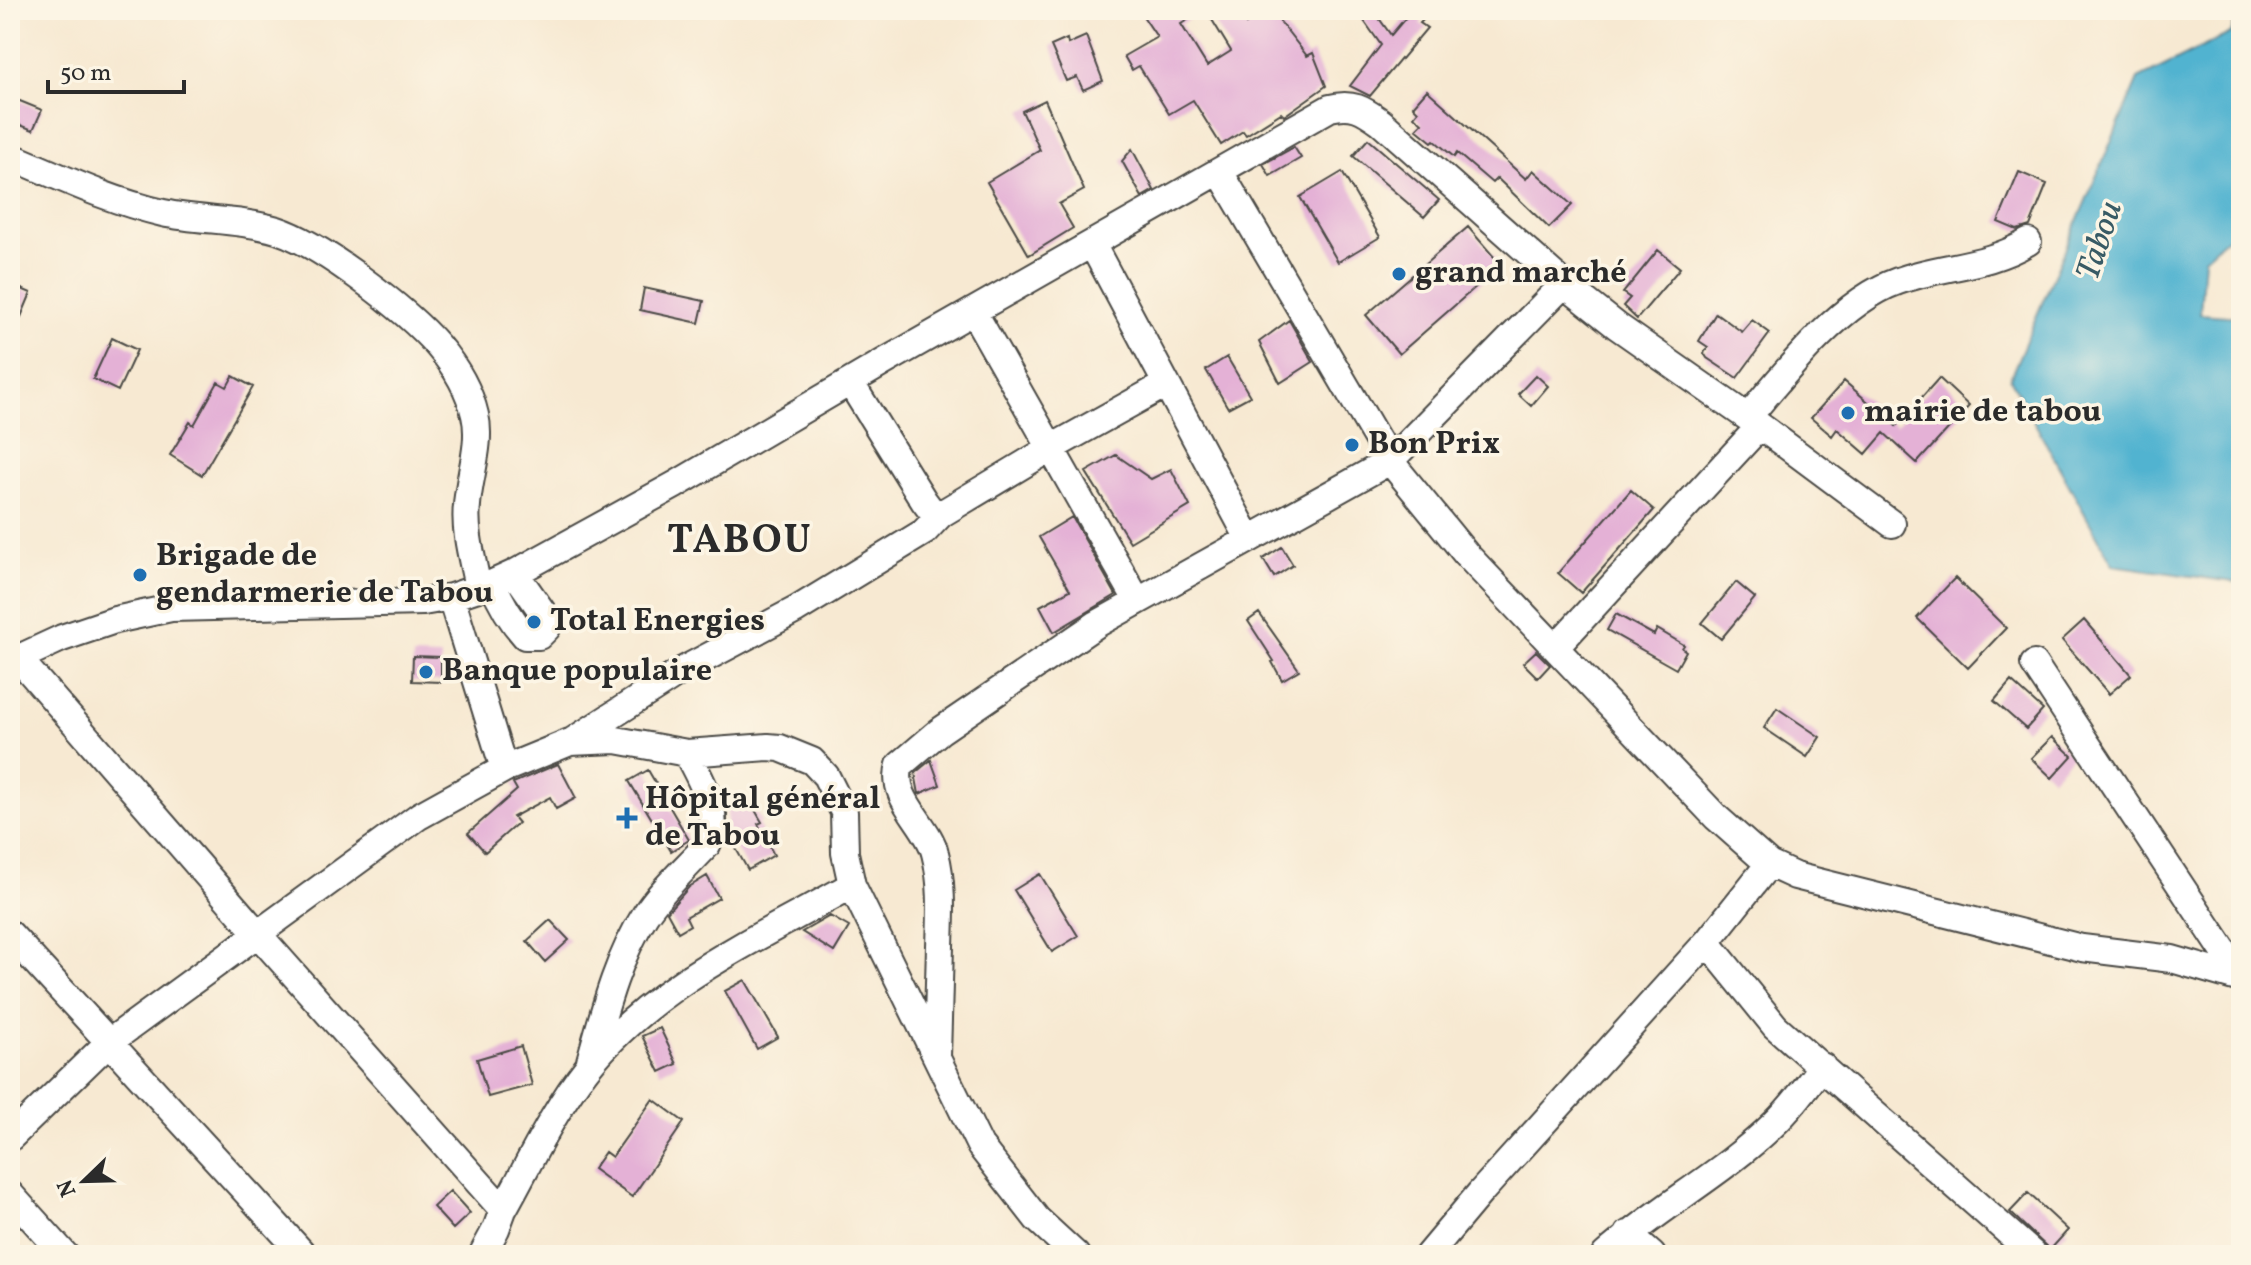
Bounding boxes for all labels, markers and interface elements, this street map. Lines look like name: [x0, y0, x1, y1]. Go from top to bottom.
scale bar: [48, 44, 184, 94]
text: 50 m: [60, 57, 112, 91]
water label: Tabou: [2066, 195, 2136, 287]
place label: grand marché: [1415, 252, 1627, 296]
marker: grand marché: [1390, 265, 1408, 283]
place label: mairie de tabou: [1864, 391, 2101, 435]
marker: mairie de tabou: [1839, 404, 1857, 422]
place label: Bon Prix: [1368, 423, 1500, 467]
marker: Bon Prix: [1343, 436, 1361, 454]
district label: TABOU: [667, 514, 813, 570]
place label: Brigade de gendarmerie de Tabou: [156, 535, 493, 616]
marker: Brigade de gendarmerie de Tabou: [131, 566, 149, 584]
place label: Total Energies: [550, 600, 765, 644]
marker: Total Energies: [525, 613, 543, 631]
place label: Banque populaire: [442, 650, 712, 694]
marker: Banque populaire: [417, 663, 435, 681]
place label: Hôpital général de Tabou: [645, 778, 881, 859]
marker: Hôpital général de Tabou: [616, 807, 638, 829]
north arrow: [44, 1141, 124, 1221]
text: N: [50, 1174, 85, 1201]

